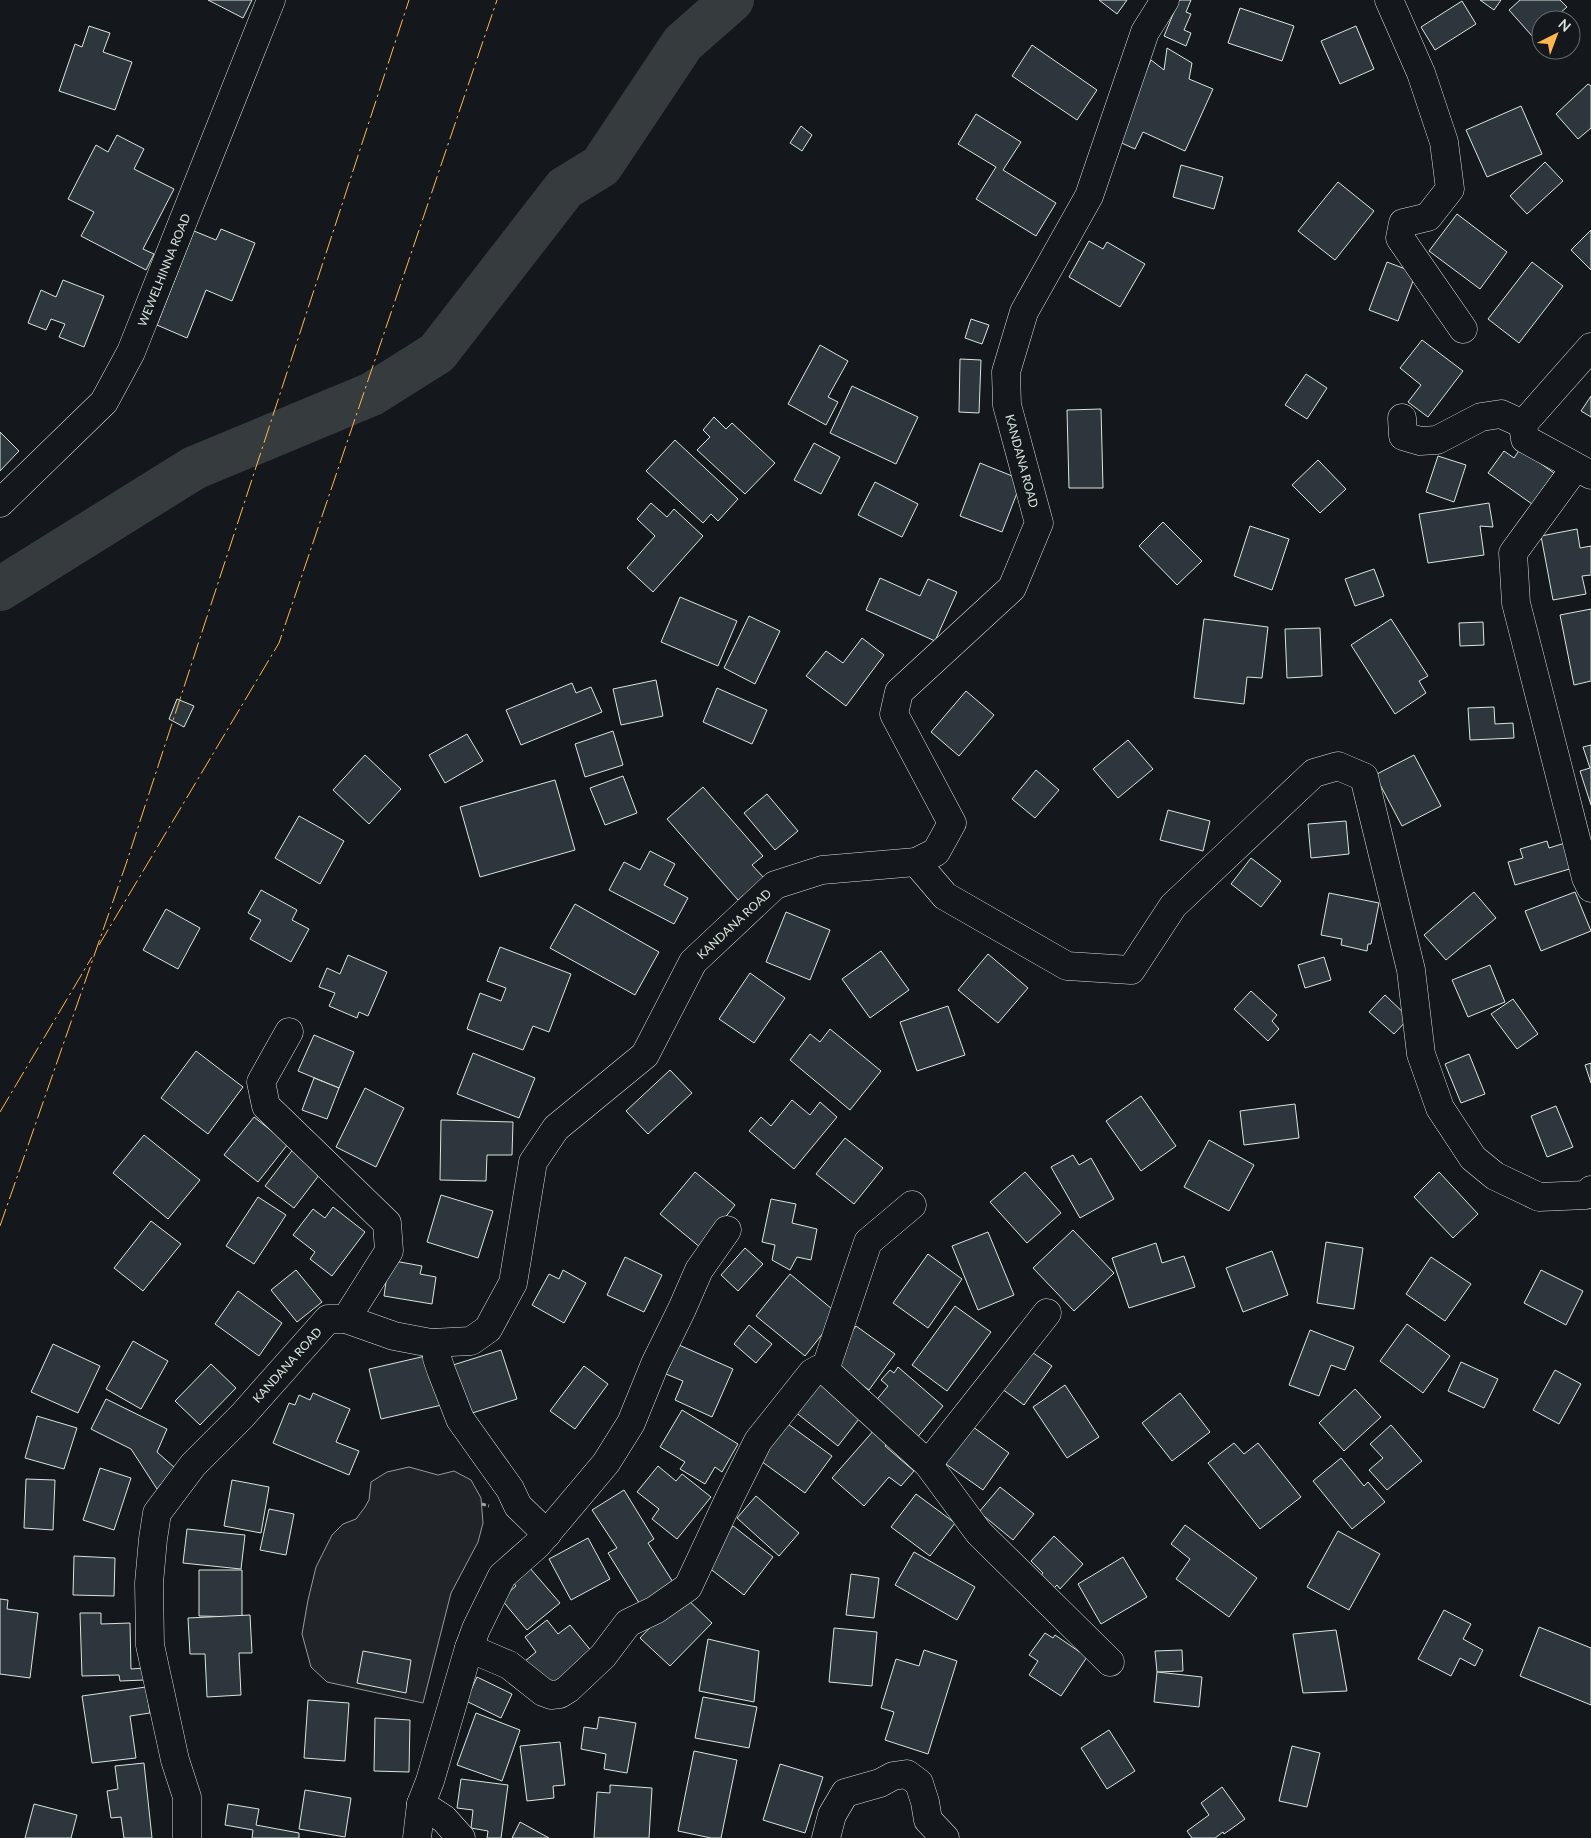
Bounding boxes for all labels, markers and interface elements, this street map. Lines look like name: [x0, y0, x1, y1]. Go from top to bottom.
north arrow: [1531, 10, 1581, 60]
text: N: [1555, 15, 1575, 35]
street label: WEWELHINNA ROAD: [134, 211, 194, 329]
street label: KANDANA ROAD: [1002, 413, 1042, 509]
street label: KANDANA ROAD: [694, 886, 774, 962]
street label: KANDANA ROAD: [249, 1324, 325, 1406]

